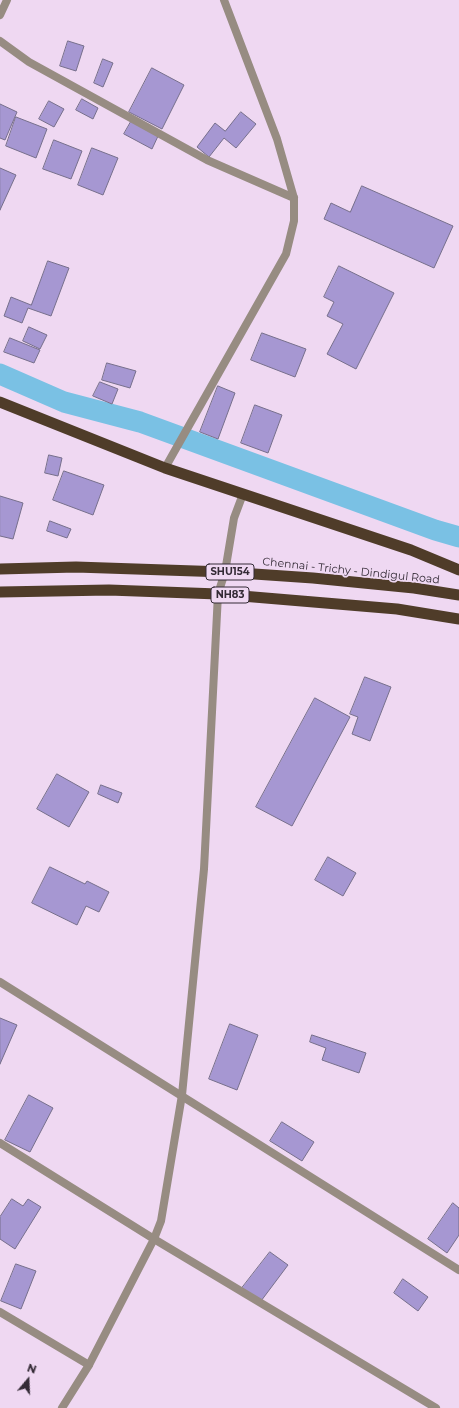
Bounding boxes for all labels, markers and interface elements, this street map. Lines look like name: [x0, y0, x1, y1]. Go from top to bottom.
street label: Chennai - Trichy - Dindigul Road: [262, 555, 440, 587]
road number: SHU154: [206, 564, 254, 580]
road number: NH83: [211, 587, 249, 603]
north arrow: [8, 1360, 48, 1400]
text: N: [25, 1361, 38, 1377]

